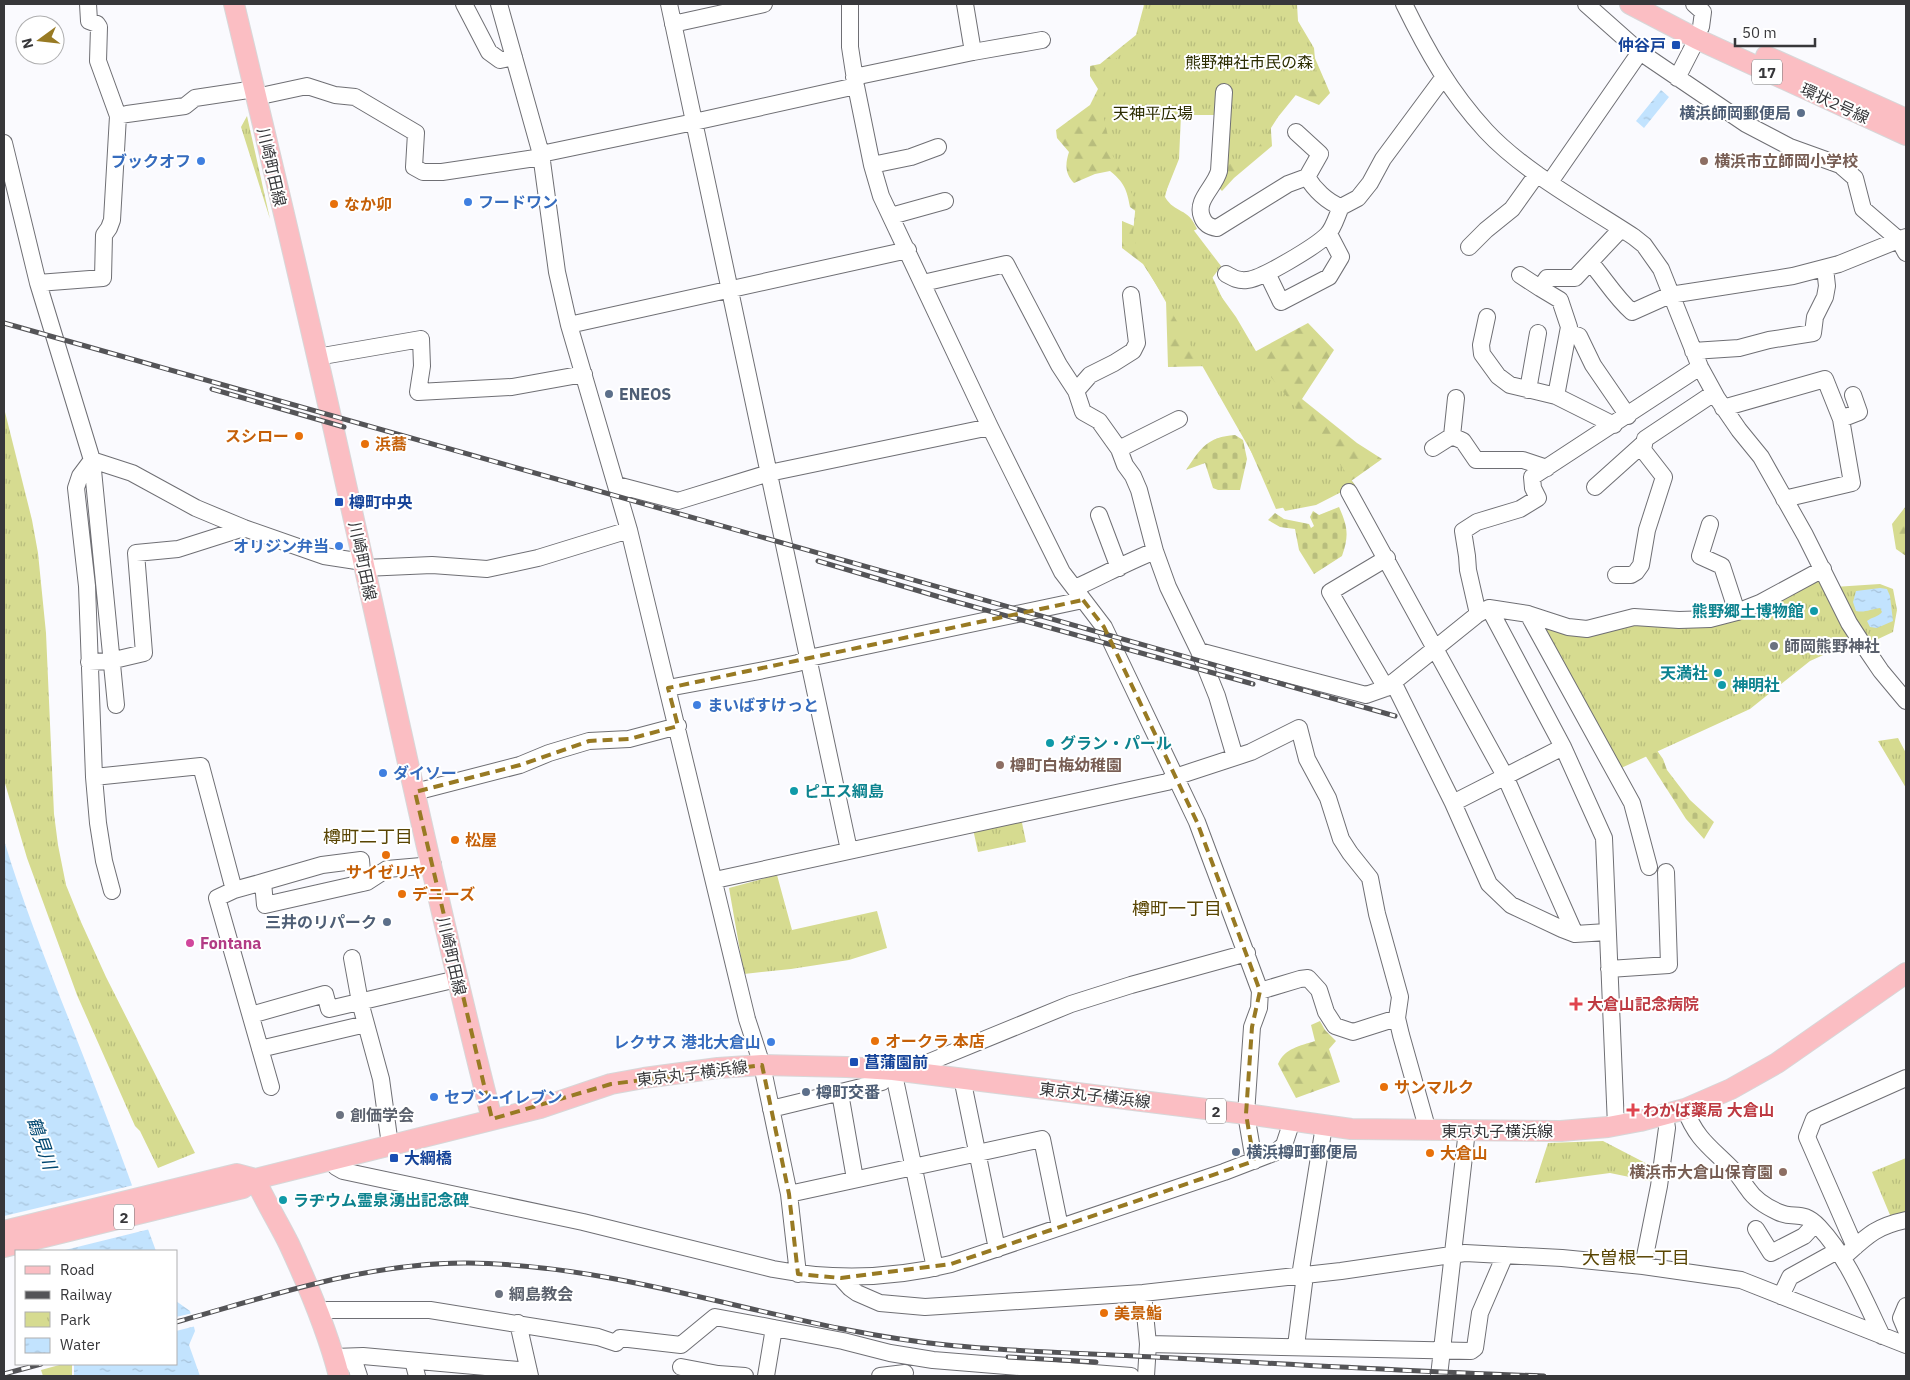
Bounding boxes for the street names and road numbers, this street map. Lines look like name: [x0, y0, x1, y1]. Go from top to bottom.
road number: 17: [1752, 60, 1782, 84]
street label: 環状2号線: [1797, 78, 1873, 128]
street label: 川崎町田線: [253, 126, 291, 208]
street label: 川崎町田線: [345, 520, 381, 602]
street label: 川崎町田線: [433, 915, 471, 997]
street label: 東京丸子横浜線: [635, 1056, 749, 1090]
street label: 東京丸子横浜線: [1038, 1078, 1152, 1112]
road number: 2: [1206, 1098, 1226, 1124]
street label: 東京丸子横浜線: [1441, 1121, 1553, 1141]
road number: 2: [114, 1204, 134, 1230]

